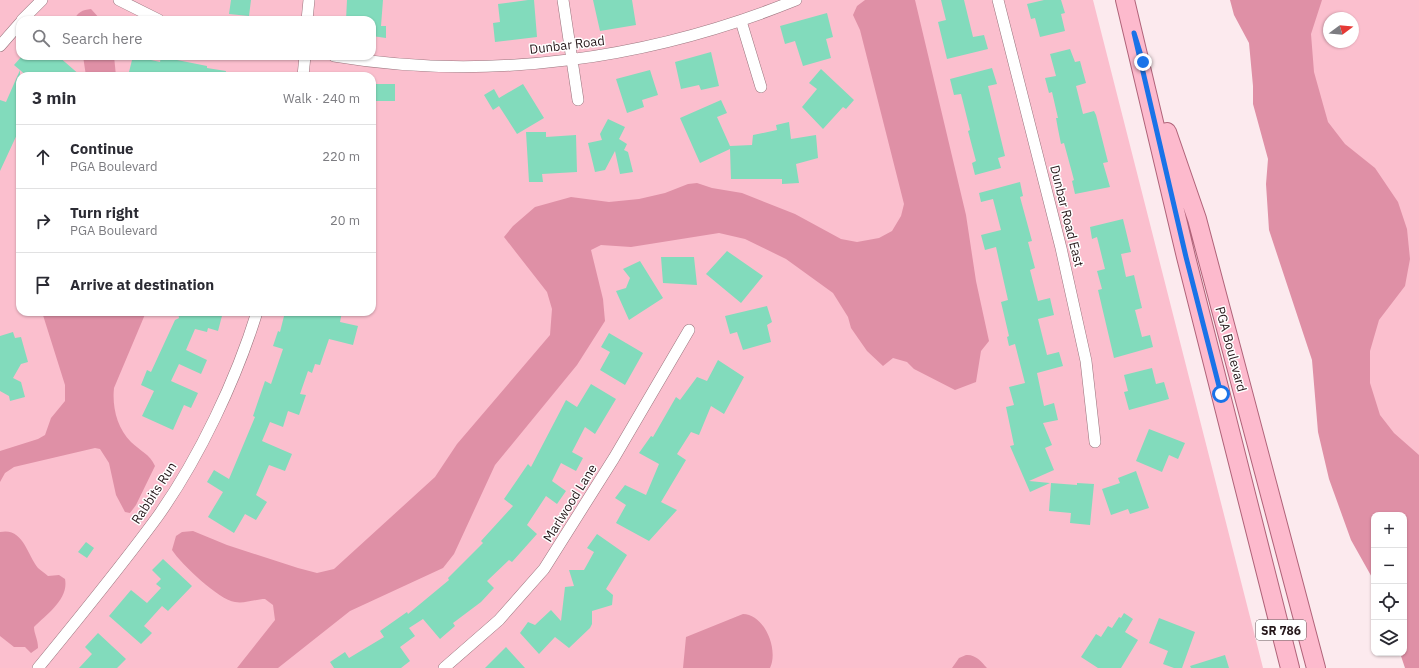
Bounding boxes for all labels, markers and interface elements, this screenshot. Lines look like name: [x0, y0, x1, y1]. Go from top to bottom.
north arrow: [1323, 12, 1359, 48]
search box: [16, 16, 376, 60]
icon: search: [30, 27, 52, 49]
text: Search here: [62, 29, 142, 48]
street label: Dunbar Road: [528, 32, 606, 58]
route end: [1134, 53, 1152, 71]
text: 3 min: [32, 87, 76, 109]
text: Walk · 240 m: [283, 90, 360, 107]
text: Continue: [70, 139, 134, 158]
icon: ahead: [32, 146, 54, 168]
text: 220 m: [322, 148, 360, 165]
text: PGA Boulevard: [70, 158, 158, 175]
street label: Dunbar Road East: [1046, 163, 1088, 269]
text: Turn right: [70, 203, 139, 222]
icon: right: [32, 210, 54, 232]
text: 20 m: [330, 212, 360, 229]
text: PGA Boulevard: [70, 222, 158, 239]
icon: arrive: [32, 274, 54, 296]
text: Arrive at destination: [70, 275, 214, 294]
street label: PGA Boulevard: [1211, 305, 1251, 393]
route start: [1212, 385, 1230, 403]
street label: Rabbits Run: [128, 459, 180, 527]
street label: Marlwood Lane: [539, 461, 601, 545]
map controls: [1371, 512, 1407, 656]
button: +: [1371, 512, 1407, 548]
button: −: [1371, 548, 1407, 584]
button: locate: [1371, 584, 1407, 620]
road number: SR 786: [1256, 620, 1306, 640]
button: layers: [1371, 620, 1407, 656]

